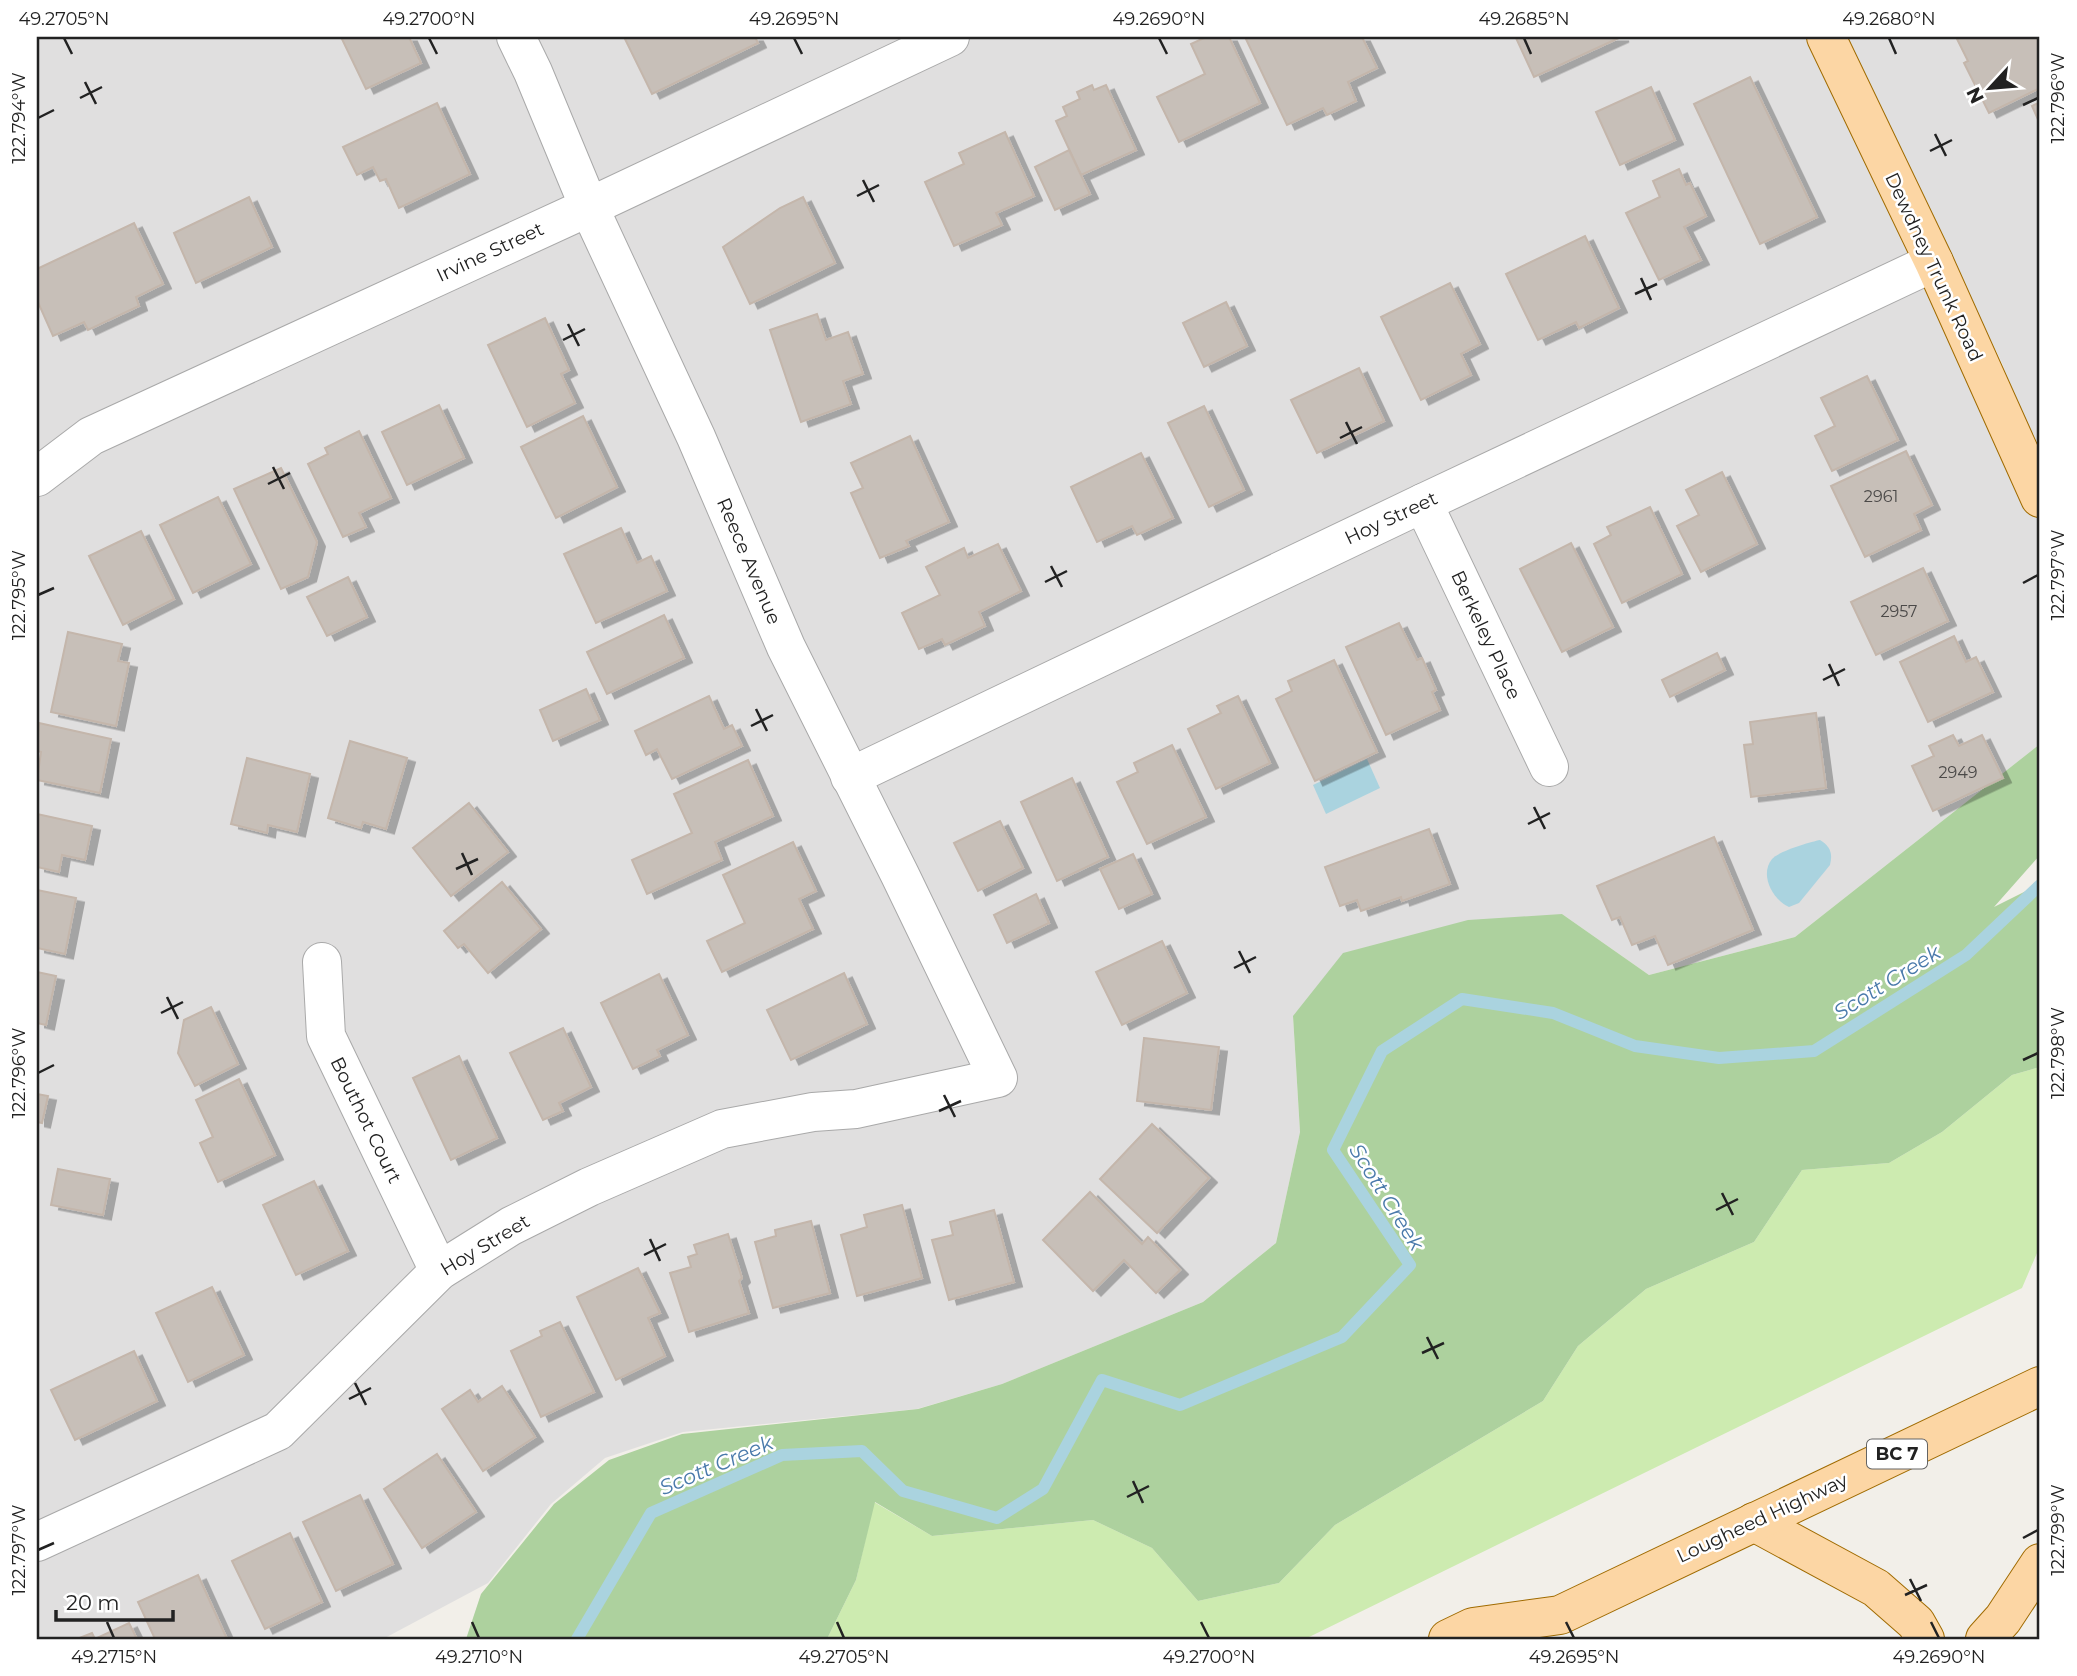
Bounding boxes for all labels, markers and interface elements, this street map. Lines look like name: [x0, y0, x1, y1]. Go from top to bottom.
text: 49.2705°N: [19, 8, 109, 30]
text: 49.2700°N: [383, 8, 476, 30]
text: 49.2695°N: [749, 8, 839, 30]
text: 49.2690°N: [1113, 8, 1205, 30]
text: 49.2685°N: [1478, 8, 1570, 30]
text: 49.2680°N: [1842, 8, 1936, 30]
north arrow: [1954, 52, 2024, 122]
text: 122.796°W: [2047, 53, 2069, 143]
text: 122.794°W: [8, 72, 30, 164]
text: N: [1961, 83, 1989, 107]
street label: Dewdney Trunk Road: [1880, 169, 1988, 365]
street label: Irvine Street: [433, 217, 548, 287]
street label: Hoy Street: [1341, 486, 1441, 550]
house number: 2961: [1864, 487, 1898, 506]
street label: Reece Avenue: [712, 494, 786, 628]
text: 122.797°W: [2047, 530, 2069, 620]
text: 122.795°W: [8, 550, 30, 640]
street label: Berkeley Place: [1446, 567, 1526, 703]
house number: 2957: [1880, 602, 1918, 621]
house number: 2949: [1938, 763, 1978, 782]
water label: Scott Creek: [1829, 939, 1946, 1025]
text: 122.798°W: [2047, 1007, 2069, 1099]
text: 122.796°W: [8, 1028, 30, 1118]
street label: Bouthot Court: [326, 1053, 407, 1187]
water label: Scott Creek: [1344, 1139, 1430, 1256]
street label: Hoy Street: [436, 1209, 534, 1281]
water label: Scott Creek: [655, 1429, 778, 1500]
road number: BC 7: [1867, 1440, 1927, 1469]
street label: Lougheed Highway: [1673, 1468, 1852, 1568]
text: 122.799°W: [2047, 1484, 2069, 1576]
text: 122.797°W: [8, 1505, 30, 1595]
scale bar: [56, 1578, 173, 1622]
text: 20 m: [66, 1590, 120, 1615]
text: 49.2715°N: [71, 1646, 157, 1668]
text: 49.2710°N: [435, 1646, 523, 1668]
text: 49.2705°N: [799, 1646, 889, 1668]
text: 49.2700°N: [1163, 1646, 1256, 1668]
text: 49.2695°N: [1529, 1646, 1619, 1668]
text: 49.2690°N: [1893, 1646, 1985, 1668]

